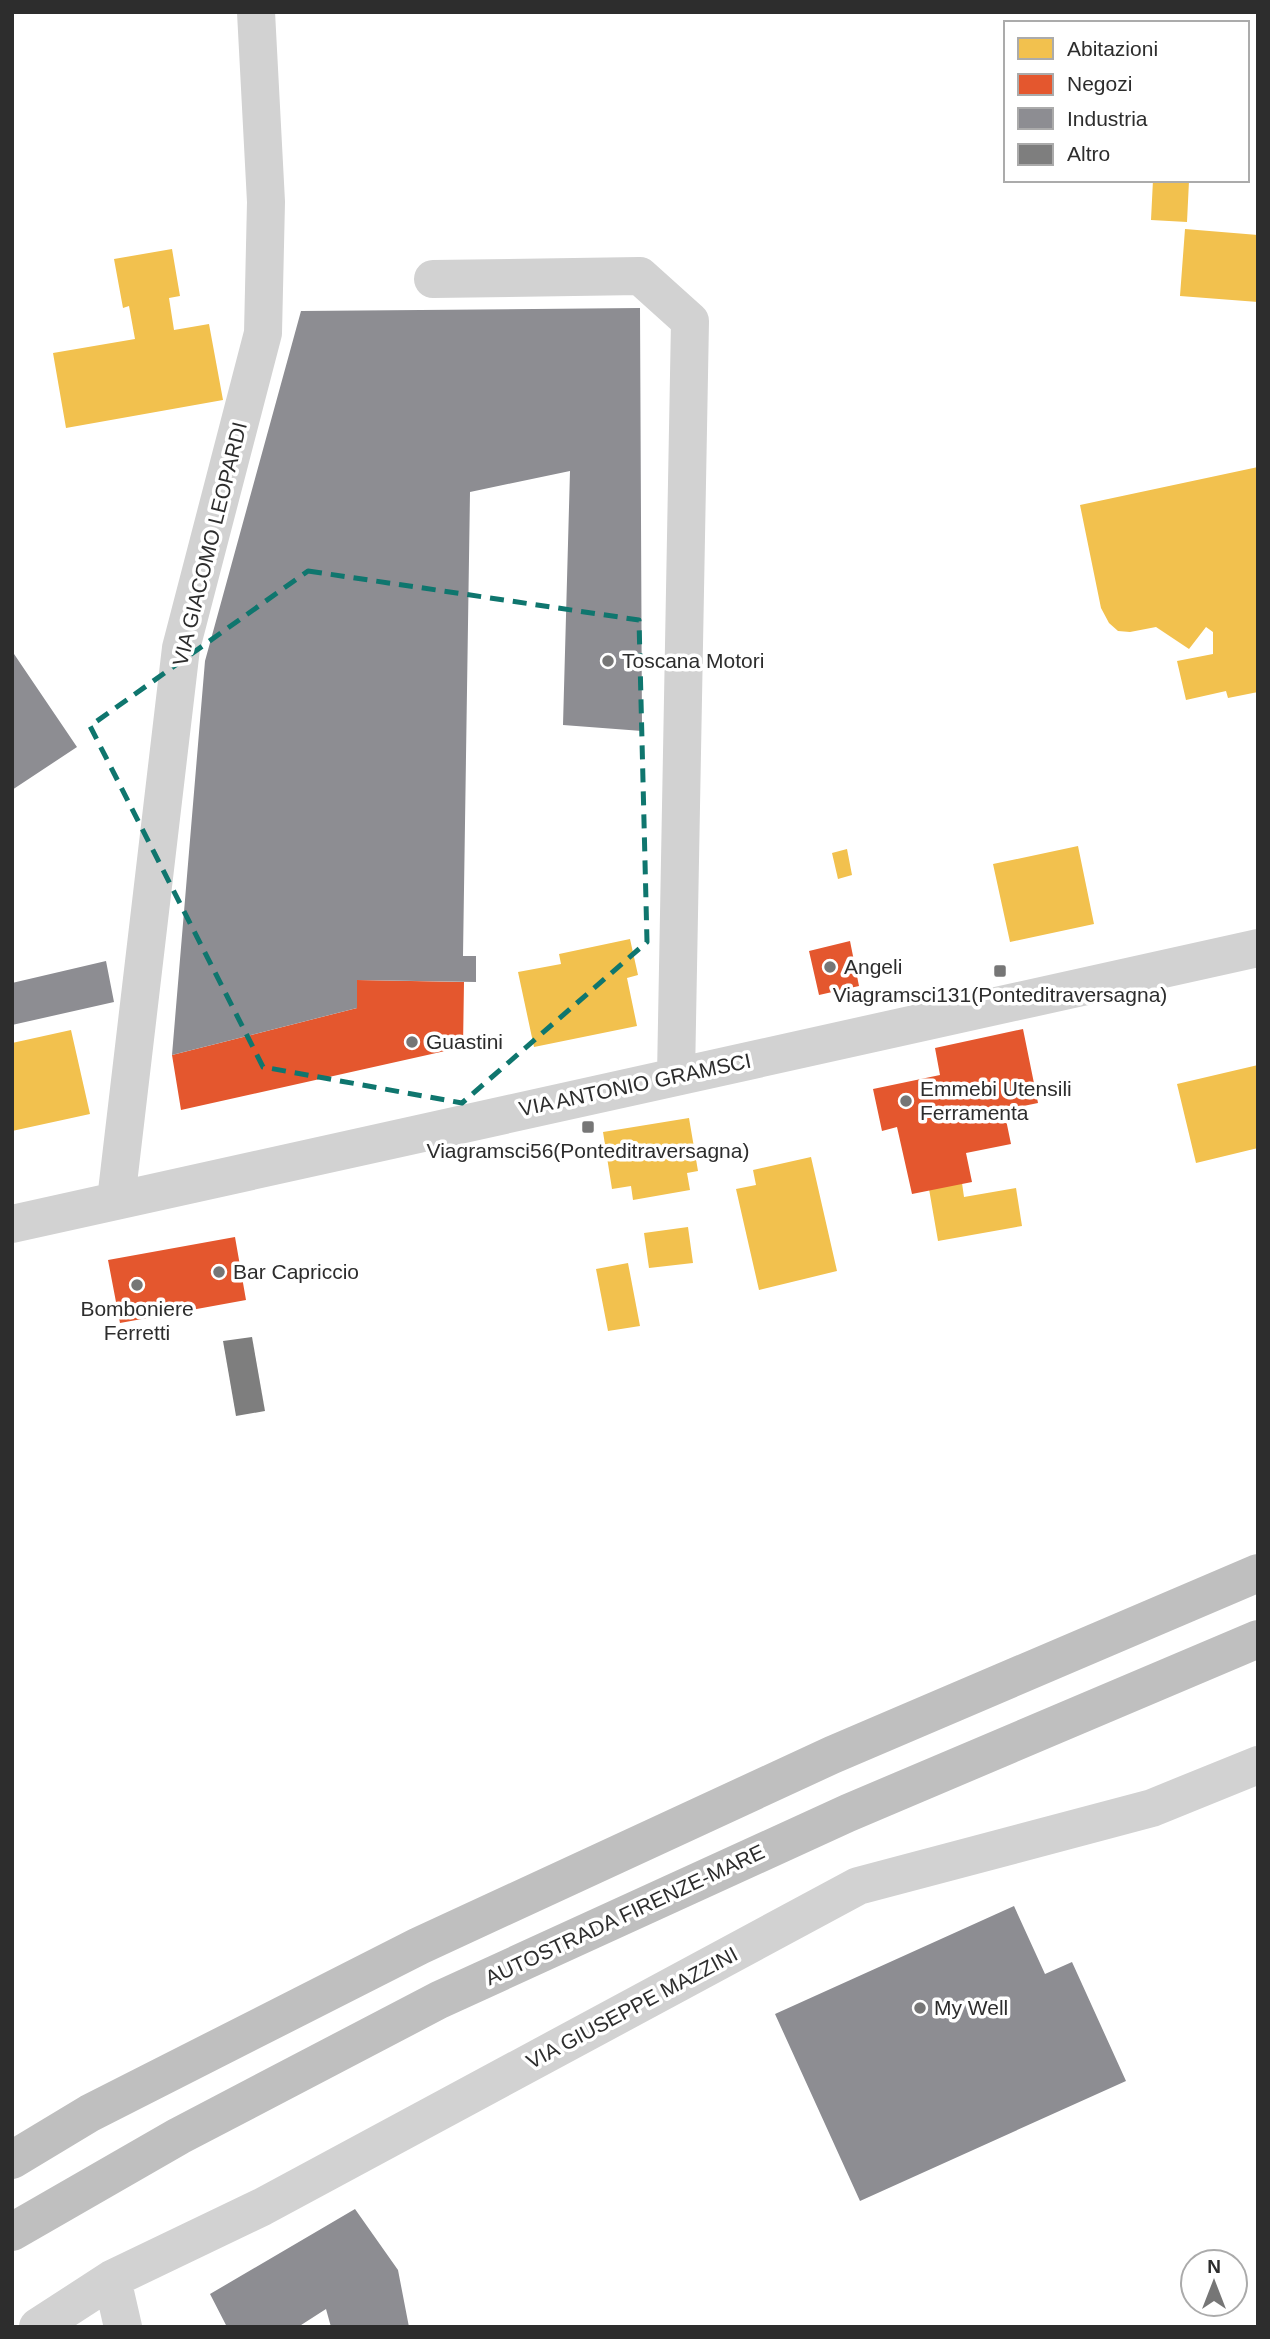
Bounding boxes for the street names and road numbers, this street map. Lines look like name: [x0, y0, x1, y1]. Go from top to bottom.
street label: VIA GIACOMO LEOPARDI: [168, 420, 251, 668]
street label: VIA ANTONIO GRAMSCI: [517, 1049, 753, 1120]
street label: AUTOSTRADA FIRENZE-MARE: [482, 1840, 768, 1989]
street label: VIA GIUSEPPE MAZZINI: [522, 1942, 741, 2073]

